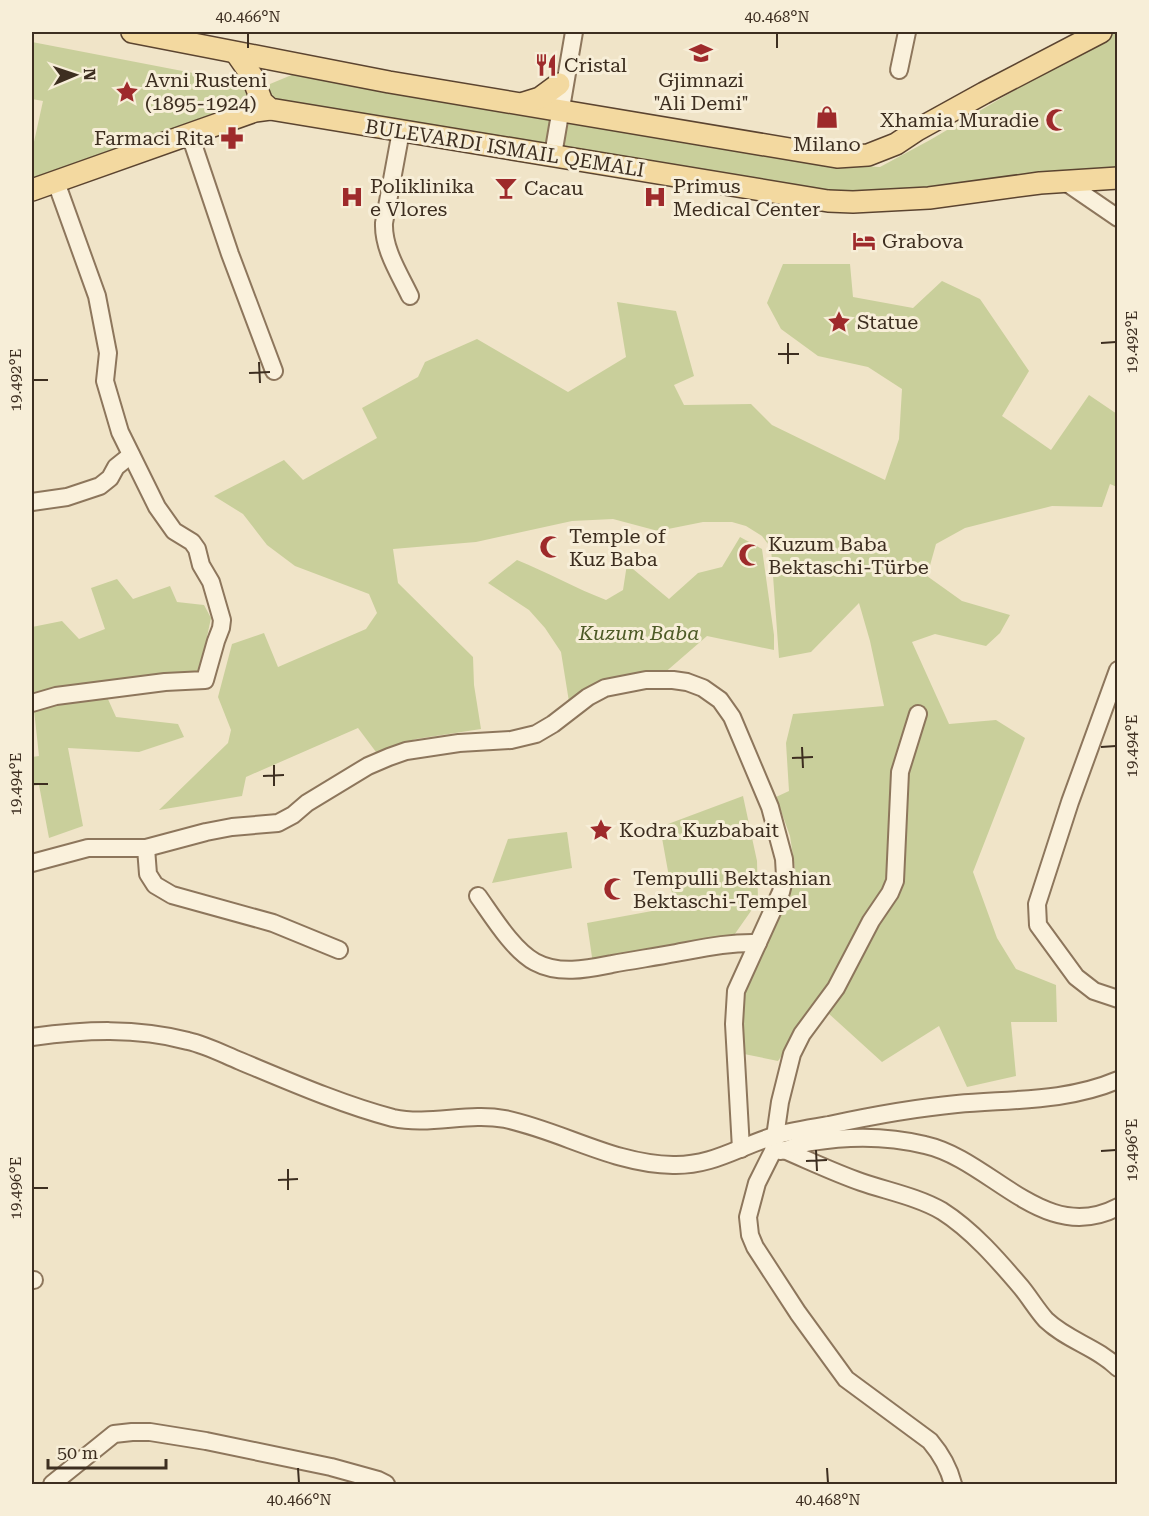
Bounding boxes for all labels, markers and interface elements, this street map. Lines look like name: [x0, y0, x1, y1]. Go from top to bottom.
text: 40.466°N: [215, 8, 281, 26]
text: 40.468°N: [744, 8, 810, 26]
school or university icon: Gjimnazi "Ali Demi": [688, 40, 714, 66]
north arrow: [45, 45, 105, 105]
restaurant icon: Cristal: [533, 52, 559, 78]
place label: Cristal: [564, 53, 627, 77]
text: N: [80, 68, 99, 81]
place label: Avni Rusteni (1895-1924): [145, 68, 267, 115]
place label: Gjimnazi "Ali Demi": [653, 68, 749, 115]
place icon: Avni Rusteni (1895-1924): [114, 79, 140, 105]
shop icon: Milano: [814, 104, 840, 130]
mosque icon: Xhamia Muradie: [1044, 107, 1070, 133]
place label: Xhamia Muradie: [880, 108, 1039, 132]
street label: BULEVARDI ISMAIL QEMALI: [364, 114, 646, 182]
pharmacy icon: Farmaci Rita: [219, 125, 245, 151]
place label: Farmaci Rita: [94, 126, 214, 150]
place label: Milano: [793, 132, 861, 156]
place label: Poliklinika e Vlores: [370, 174, 474, 221]
place label: Primus Medical Center: [673, 174, 820, 221]
bar icon: Cacau: [493, 175, 519, 201]
place label: Cacau: [524, 176, 584, 200]
hospital icon: Poliklinika e Vlores: [339, 184, 365, 210]
hospital icon: Primus Medical Center: [642, 184, 668, 210]
hotel icon: Grabova: [851, 228, 877, 254]
place label: Grabova: [882, 229, 963, 253]
place icon: Statue: [826, 309, 852, 335]
place label: Statue: [857, 310, 918, 334]
text: 19.492°E: [1123, 311, 1141, 373]
text: 19.492°E: [7, 349, 25, 411]
place label: Temple of Kuz Baba: [569, 524, 667, 571]
place label: Kuzum Baba Bektaschi-Türbe: [768, 532, 929, 579]
mosque icon: Temple of Kuz Baba: [538, 534, 564, 560]
mosque icon: Kuzum Baba Bektaschi-Türbe: [737, 542, 763, 568]
park label: Kuzum Baba: [578, 621, 699, 645]
text: 19.494°E: [1123, 715, 1141, 777]
text: 19.494°E: [7, 753, 25, 815]
place icon: Kodra Kuzbabait: [588, 817, 614, 843]
place label: Kodra Kuzbabait: [619, 818, 779, 842]
place label: Tempulli Bektashian Bektaschi-Tempel: [633, 866, 831, 913]
mosque icon: Tempulli Bektashian Bektaschi-Tempel: [602, 876, 628, 902]
text: 19.496°E: [1123, 1119, 1141, 1181]
text: 19.496°E: [7, 1157, 25, 1219]
scale bar: [48, 1432, 166, 1470]
text: 50 m: [57, 1442, 98, 1463]
text: 40.466°N: [266, 1491, 332, 1509]
text: 40.468°N: [795, 1491, 861, 1509]

